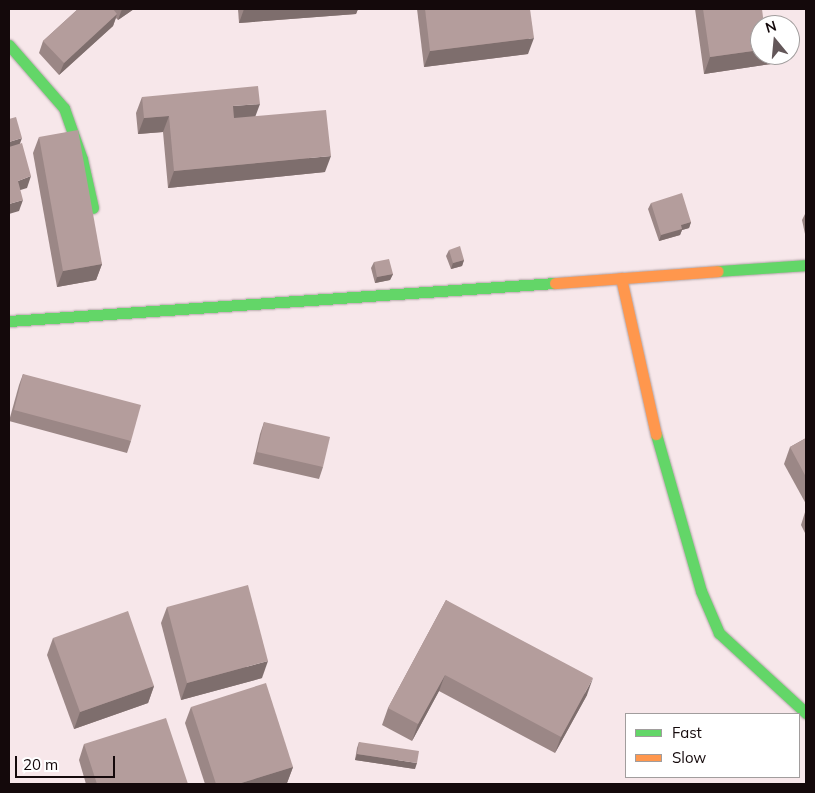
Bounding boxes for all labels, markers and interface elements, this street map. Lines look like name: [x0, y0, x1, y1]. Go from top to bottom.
north arrow: [750, 15, 800, 65]
text: N: [763, 16, 779, 37]
legend: [625, 713, 800, 778]
text: Fast: [672, 723, 702, 742]
scale bar: [18, 746, 118, 778]
text: Slow: [672, 748, 706, 767]
text: 20 m: [23, 755, 58, 774]

